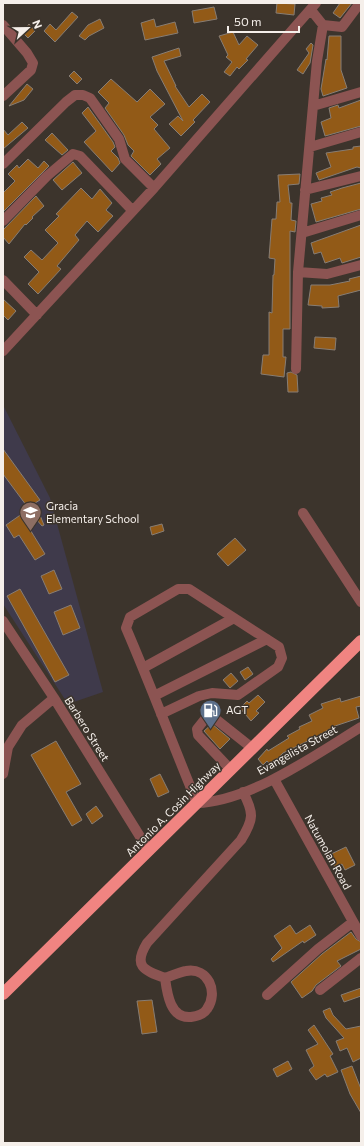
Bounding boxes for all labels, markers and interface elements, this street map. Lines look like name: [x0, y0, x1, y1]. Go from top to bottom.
north arrow: [8, 8, 48, 48]
scale bar: [228, 8, 299, 34]
text: 50 m: [234, 14, 262, 28]
text: N: [30, 18, 45, 30]
school or university icon: Gracia Elementary School: [18, 499, 44, 532]
place label: Gracia Elementary School: [46, 499, 139, 525]
street label: Barbero Street: [62, 694, 113, 764]
fuel station icon: AGT: [198, 697, 224, 730]
place label: AGT: [226, 703, 248, 716]
street label: Evangelista Street: [254, 722, 340, 777]
street label: Antonio A. Cosin Highway: [123, 758, 223, 859]
street label: Natumolan Road: [303, 812, 354, 891]

